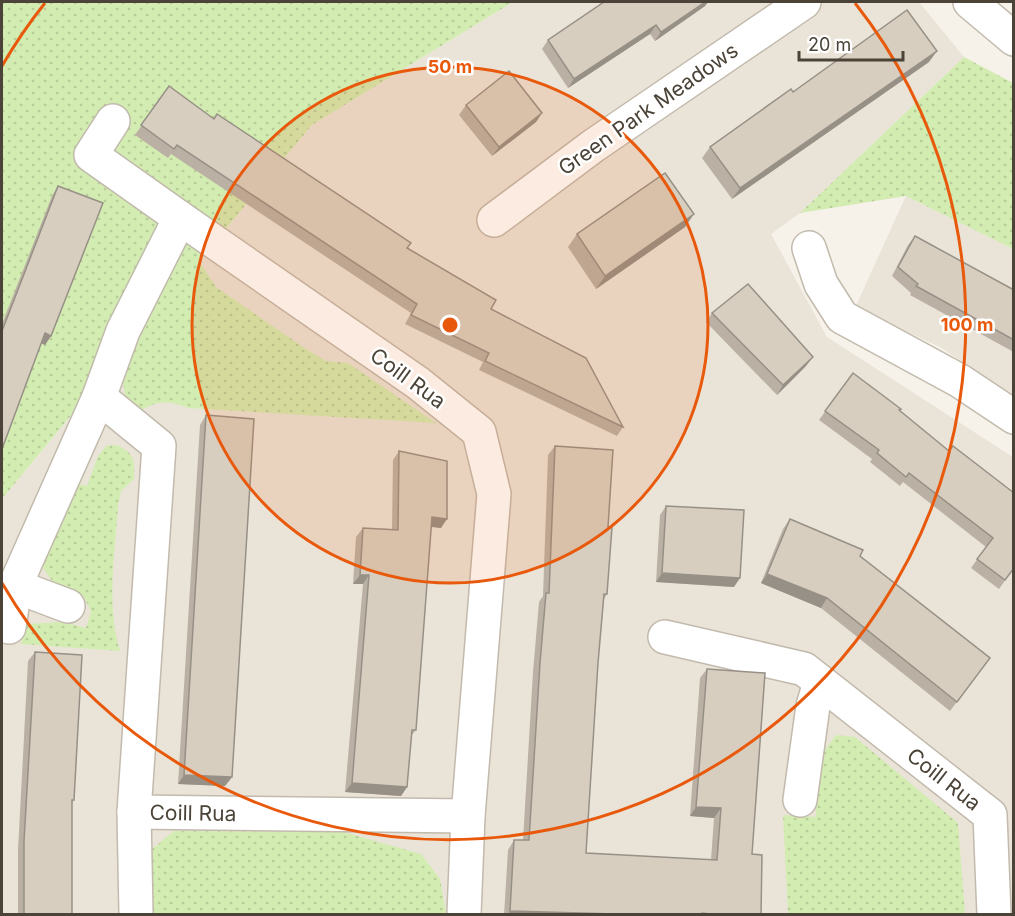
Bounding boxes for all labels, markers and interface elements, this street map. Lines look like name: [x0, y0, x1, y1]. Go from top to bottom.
scale bar: [799, 24, 902, 62]
text: 20 m: [808, 34, 851, 55]
street label: Green Park Meadows: [553, 38, 743, 180]
text: 50 m: [428, 56, 472, 77]
text: 100 m: [941, 314, 993, 335]
centre of rings: [440, 315, 460, 335]
street label: Coill Rua: [366, 342, 450, 414]
street label: Coill Rua: [902, 742, 986, 816]
street label: Coill Rua: [149, 800, 237, 826]

